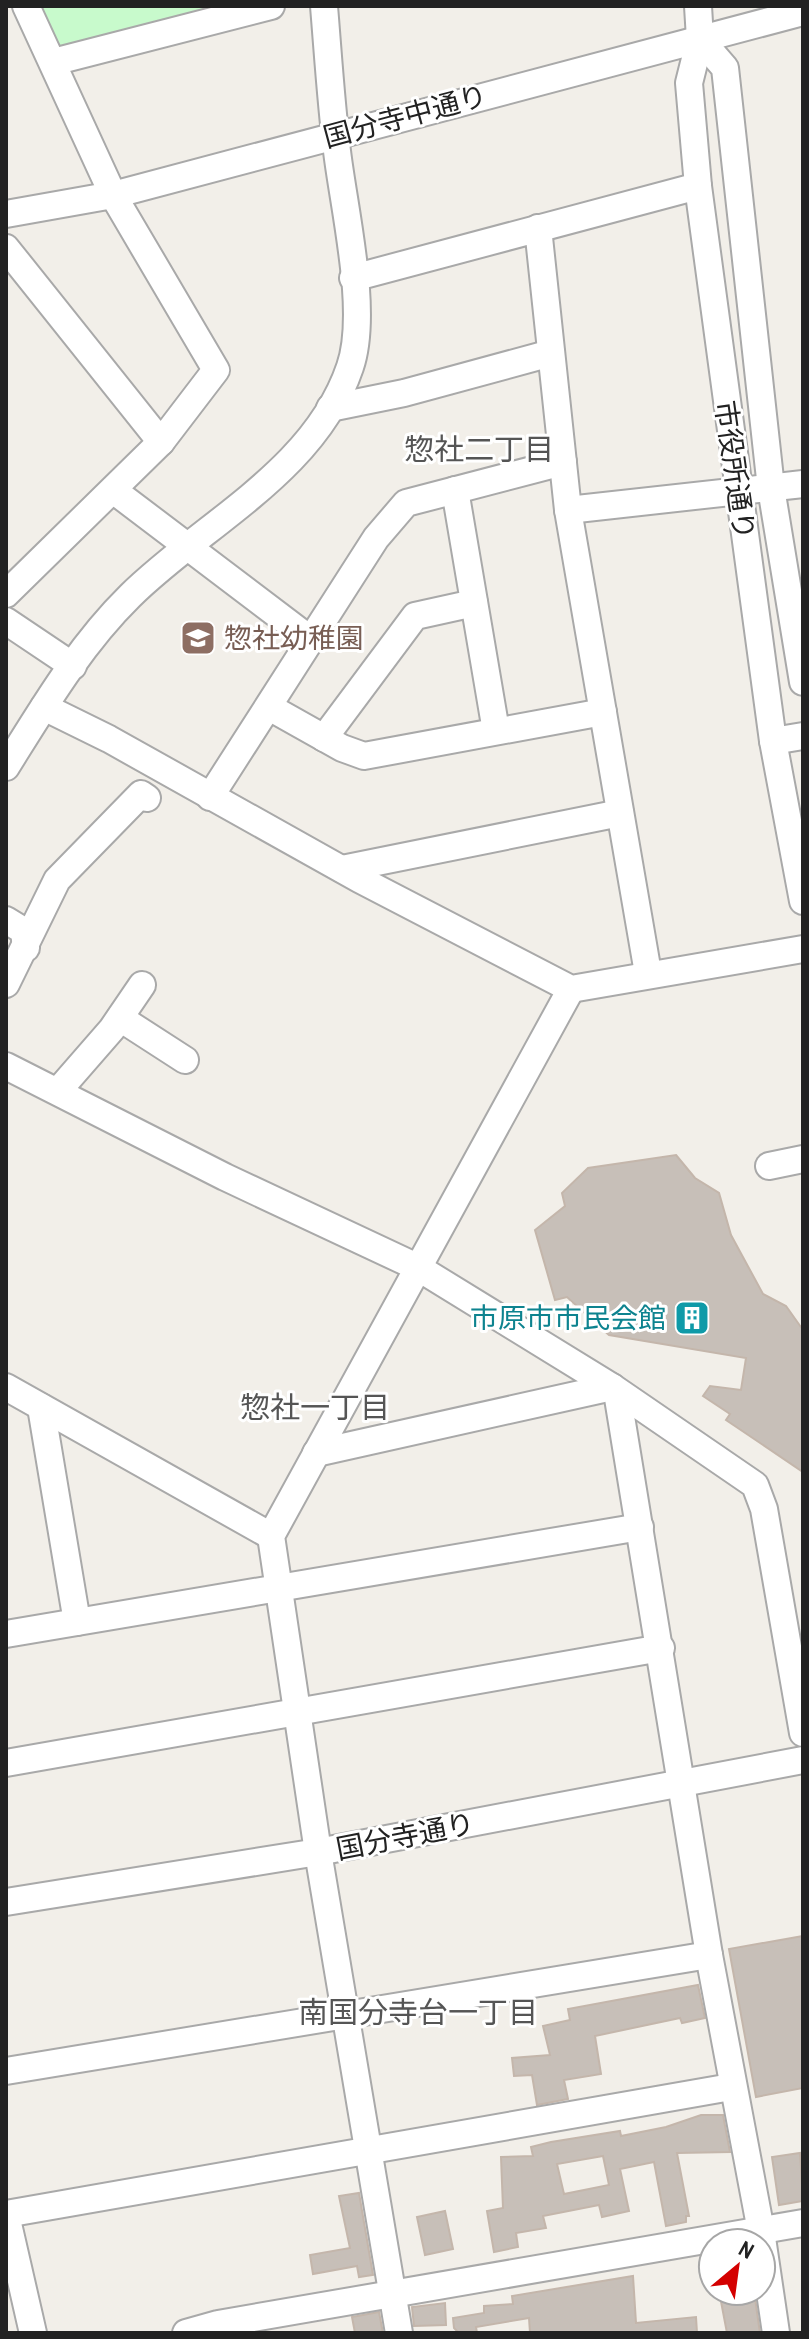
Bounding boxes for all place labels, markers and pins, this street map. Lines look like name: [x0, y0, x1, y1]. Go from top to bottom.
school or university icon: 惣社幼稚園: [179, 619, 217, 657]
place label: 惣社幼稚園: [224, 619, 364, 657]
place label: 市原市市民会館: [470, 1299, 666, 1337]
building icon: 市原市市民会館: [673, 1299, 711, 1337]

